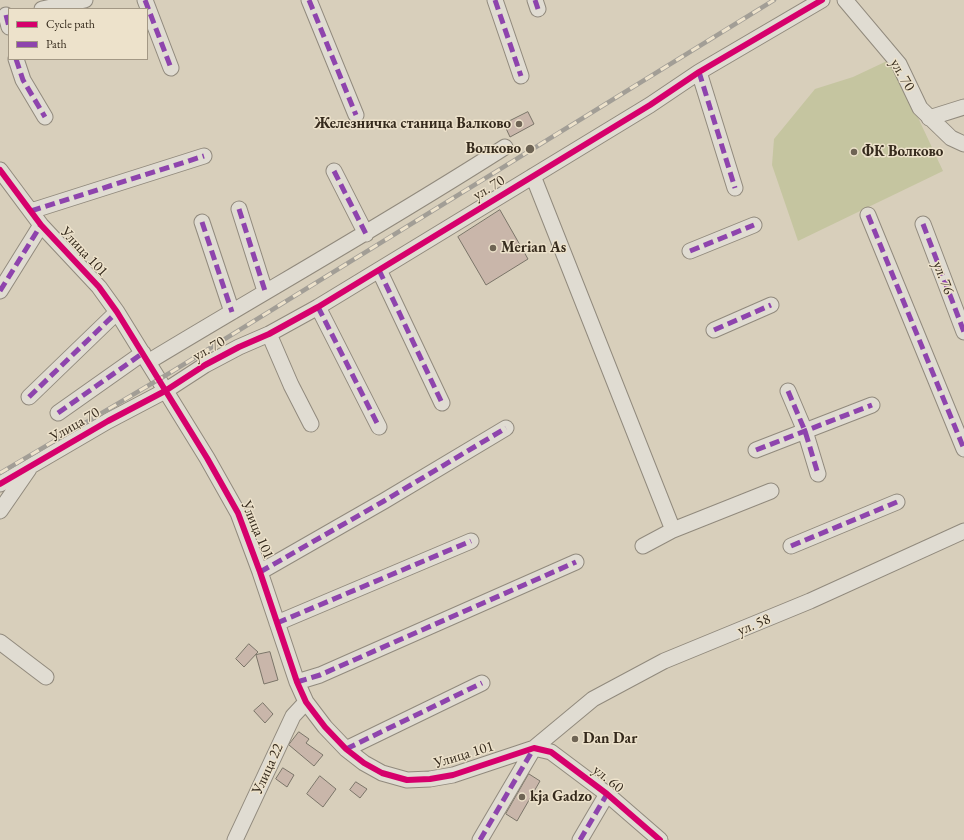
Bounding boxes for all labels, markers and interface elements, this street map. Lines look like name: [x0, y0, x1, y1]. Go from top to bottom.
legend: [8, 8, 148, 60]
text: Cycle path: [46, 16, 95, 32]
text: Path: [46, 36, 67, 52]
street label: ул. 70: [886, 56, 918, 94]
place label: Железничка станица Валково: [314, 115, 511, 133]
marker: Железничка станица Валково: [514, 119, 524, 129]
place label: Волково: [466, 140, 521, 158]
marker: Волково: [524, 143, 536, 155]
place label: ФК Волково: [862, 143, 943, 161]
marker: ФК Волково: [849, 147, 859, 157]
street label: ул. 70: [470, 171, 508, 205]
street label: Улица 101: [56, 223, 112, 281]
place label: Merian As: [501, 239, 566, 257]
marker: Merian As: [488, 243, 498, 253]
street label: ул. 76: [928, 259, 958, 297]
street label: ул. 70: [190, 333, 228, 365]
street label: Улица 70: [47, 404, 103, 446]
street label: Улица 101: [237, 498, 277, 562]
street label: ул. 58: [735, 610, 773, 640]
place label: Dan Dar: [583, 730, 637, 748]
marker: Dan Dar: [570, 734, 580, 744]
street label: Улица 101: [432, 737, 496, 773]
street label: Улица 22: [248, 741, 288, 797]
street label: ул. 60: [589, 761, 627, 797]
place label: kja Gadzo: [530, 788, 592, 806]
marker: kja Gadzo: [517, 792, 527, 802]

